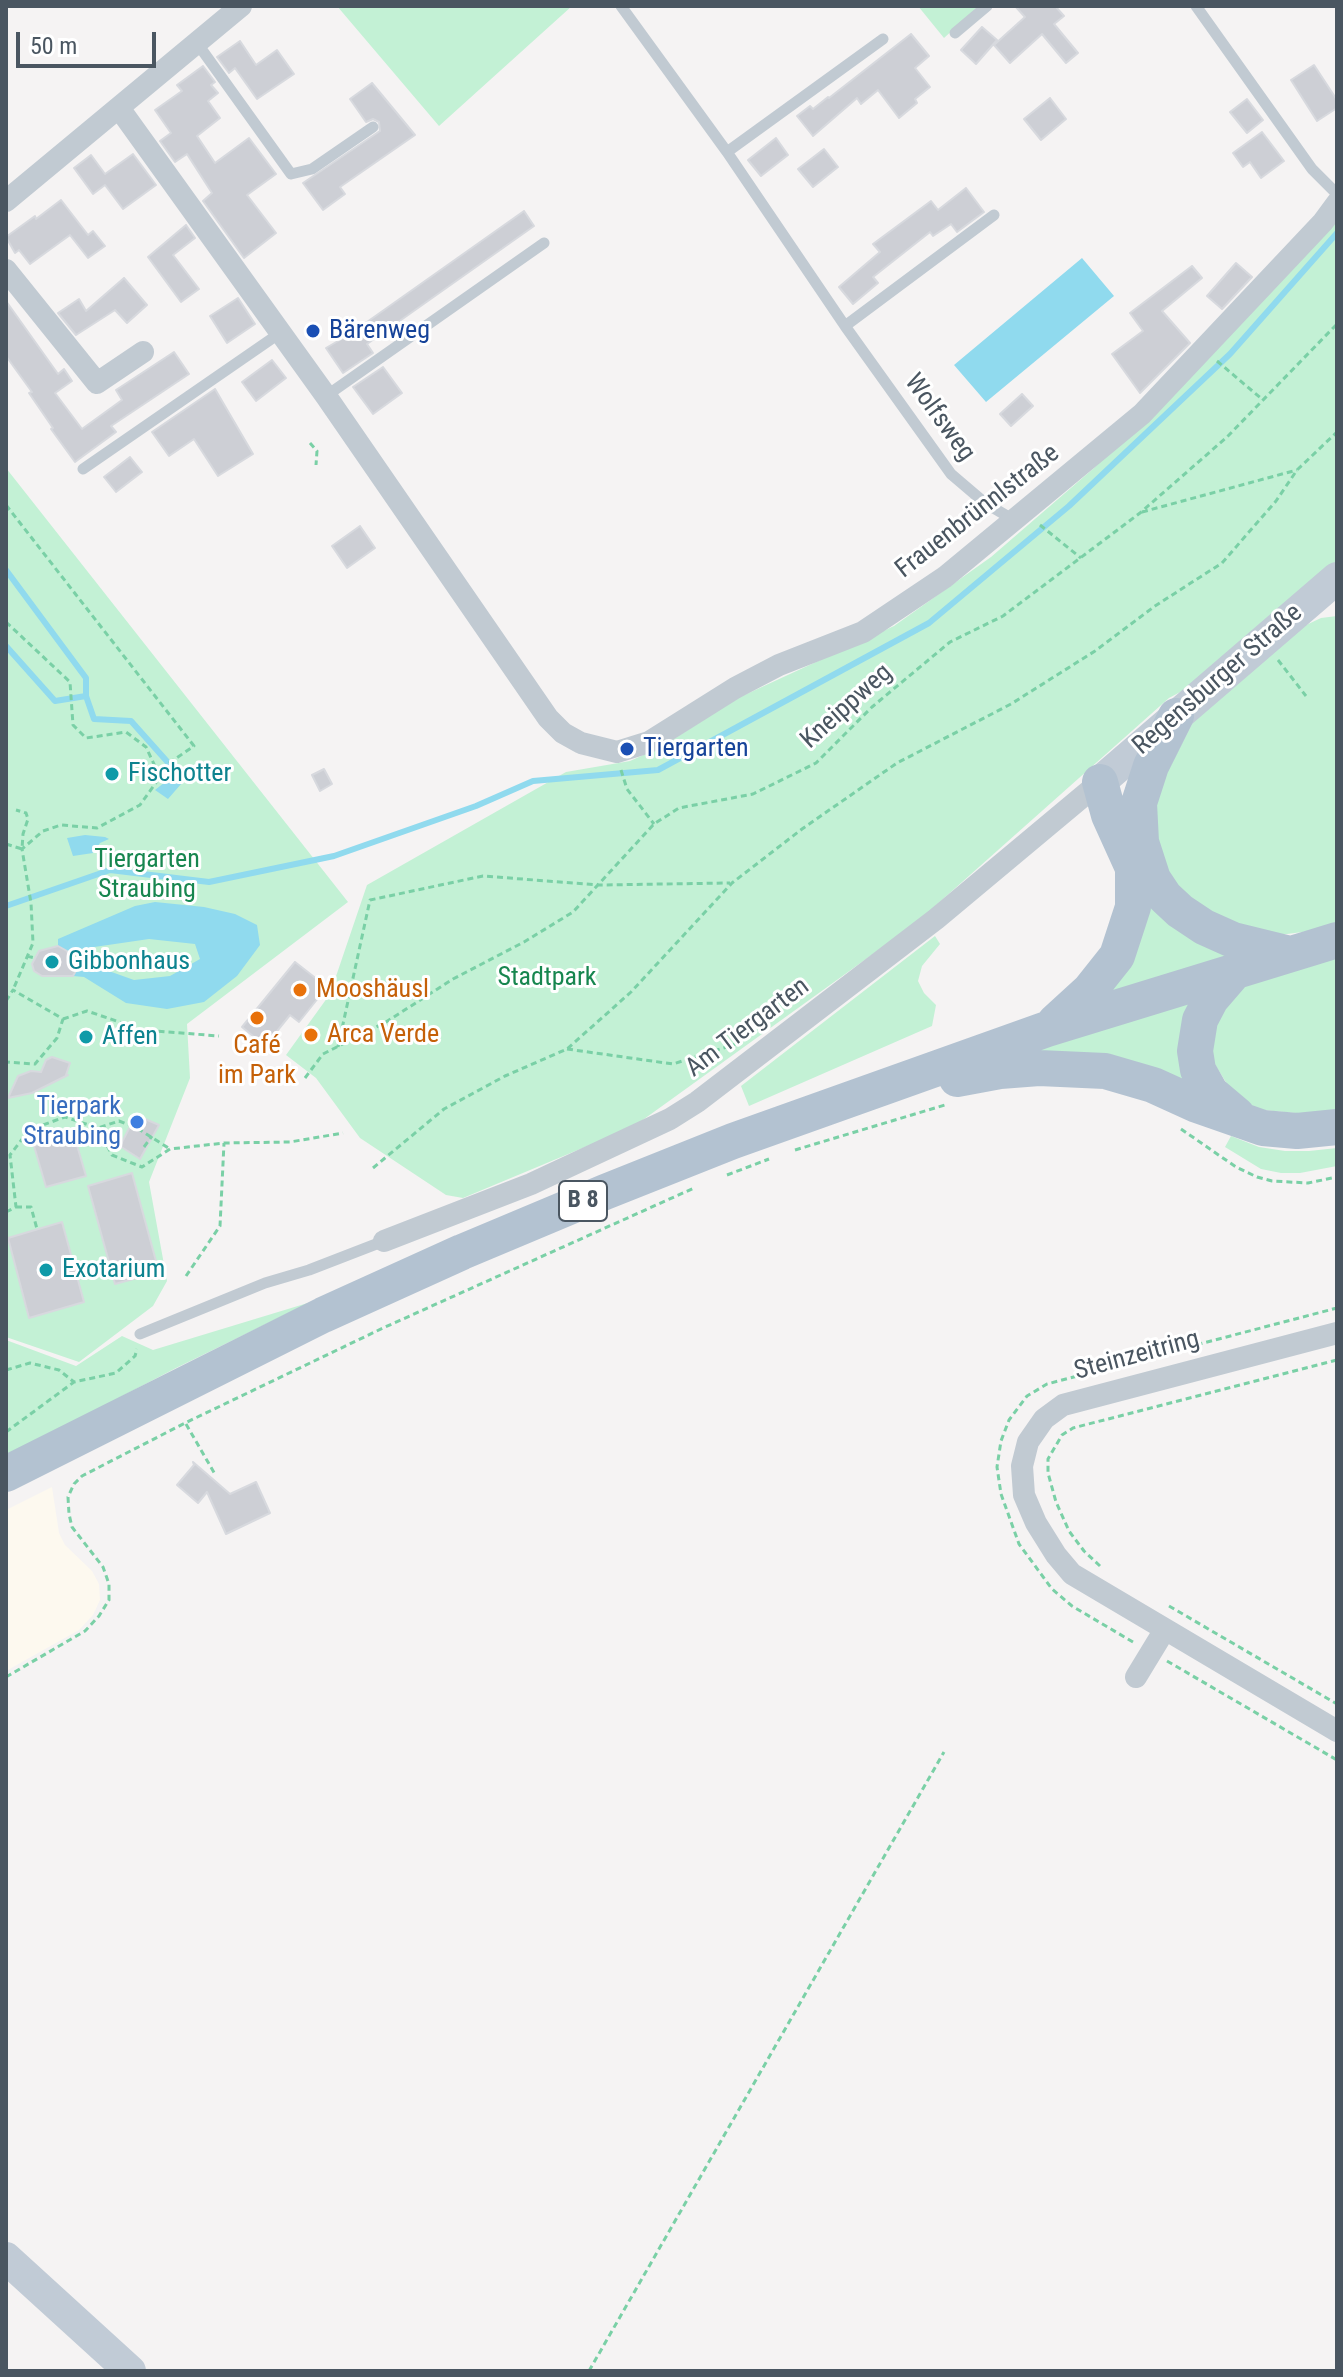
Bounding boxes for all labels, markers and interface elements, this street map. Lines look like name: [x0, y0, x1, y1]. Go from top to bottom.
scale bar: [20, 16, 160, 66]
text: 50 m: [30, 32, 77, 60]
place label: Bärenweg: [329, 315, 430, 347]
marker: Bärenweg: [304, 322, 322, 340]
street label: Wolfsweg: [897, 368, 981, 468]
street label: Frauenbrünnlstraße: [890, 438, 1066, 586]
street label: Regensburger Straße: [1127, 598, 1309, 762]
street label: Kneippweg: [795, 658, 899, 756]
place label: Tiergarten: [643, 733, 749, 765]
marker: Tiergarten: [618, 740, 636, 758]
place label: Fischotter: [128, 758, 231, 790]
marker: Fischotter: [103, 765, 121, 783]
park label: Tiergarten Straubing: [94, 844, 200, 906]
place label: Gibbonhaus: [68, 946, 190, 978]
marker: Gibbonhaus: [43, 953, 61, 971]
park label: Stadtpark: [497, 962, 597, 994]
street label: Am Tiergarten: [680, 972, 816, 1084]
place label: Mooshäusl: [316, 974, 429, 1006]
marker: Mooshäusl: [291, 981, 309, 999]
marker: Café im Park: [248, 1009, 266, 1027]
place label: Arca Verde: [327, 1019, 439, 1051]
place label: Affen: [102, 1021, 158, 1053]
marker: Arca Verde: [302, 1026, 320, 1044]
marker: Affen: [77, 1028, 95, 1046]
place label: Café im Park: [218, 1030, 296, 1092]
place label: Tierpark Straubing: [23, 1091, 121, 1152]
marker: Tierpark Straubing: [128, 1113, 146, 1131]
road number: B 8: [559, 1181, 607, 1221]
place label: Exotarium: [62, 1254, 165, 1286]
marker: Exotarium: [37, 1261, 55, 1279]
street label: Steinzeitring: [1071, 1324, 1203, 1388]

